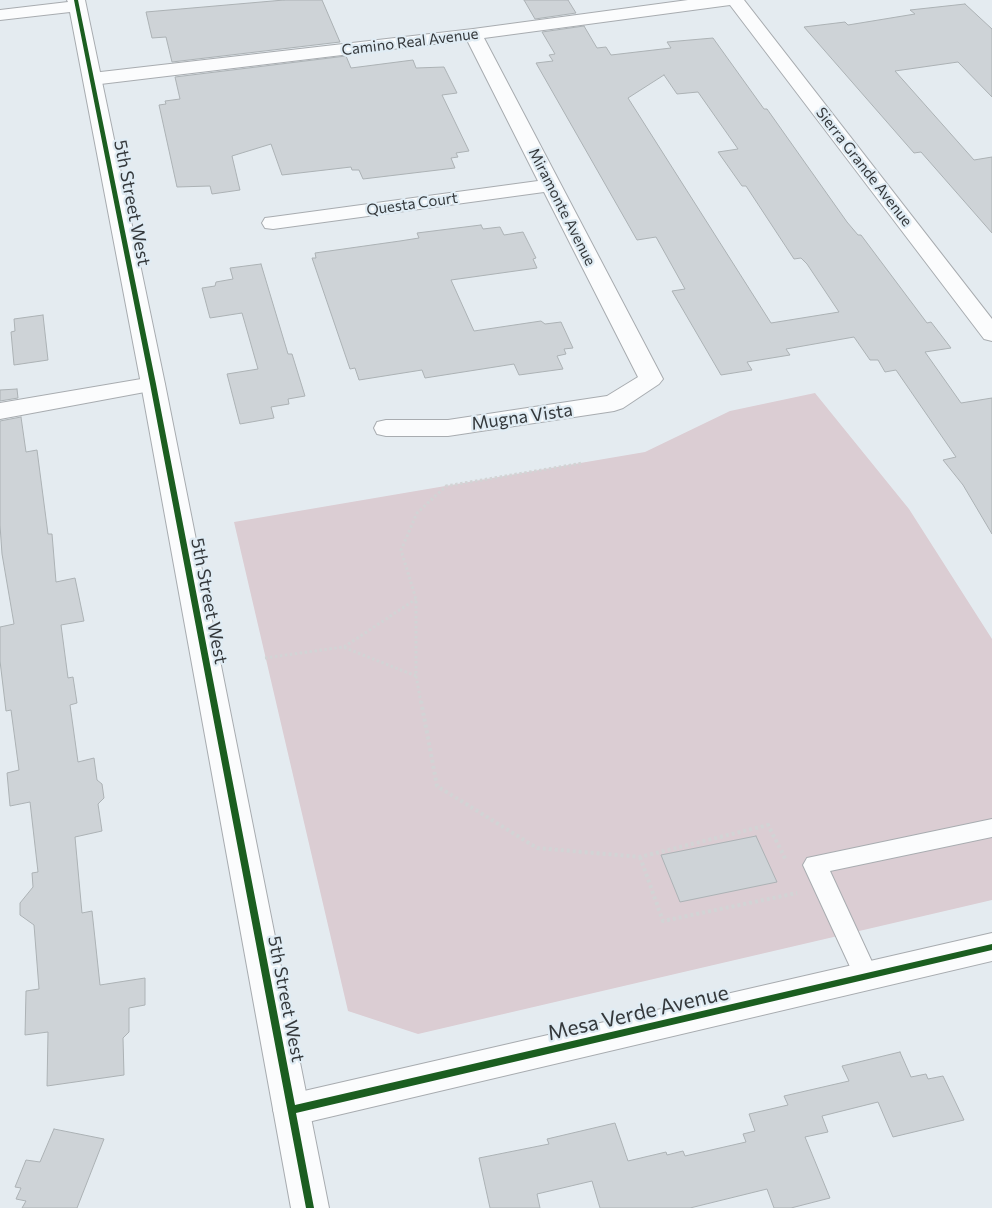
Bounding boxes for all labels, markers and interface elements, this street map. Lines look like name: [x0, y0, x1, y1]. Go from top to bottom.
street label: Camino Real Avenue: [341, 25, 479, 59]
street label: Sierra Grande Avenue: [812, 104, 916, 230]
street label: 5th Street West: [109, 138, 155, 268]
street label: Miramonte Avenue: [525, 145, 599, 269]
street label: Questa Court: [365, 189, 459, 219]
street label: Mugna Vista: [470, 399, 574, 435]
street label: 5th Street West: [186, 536, 232, 666]
street label: 5th Street West: [263, 934, 309, 1064]
street label: Mesa Verde Avenue: [545, 980, 731, 1046]

